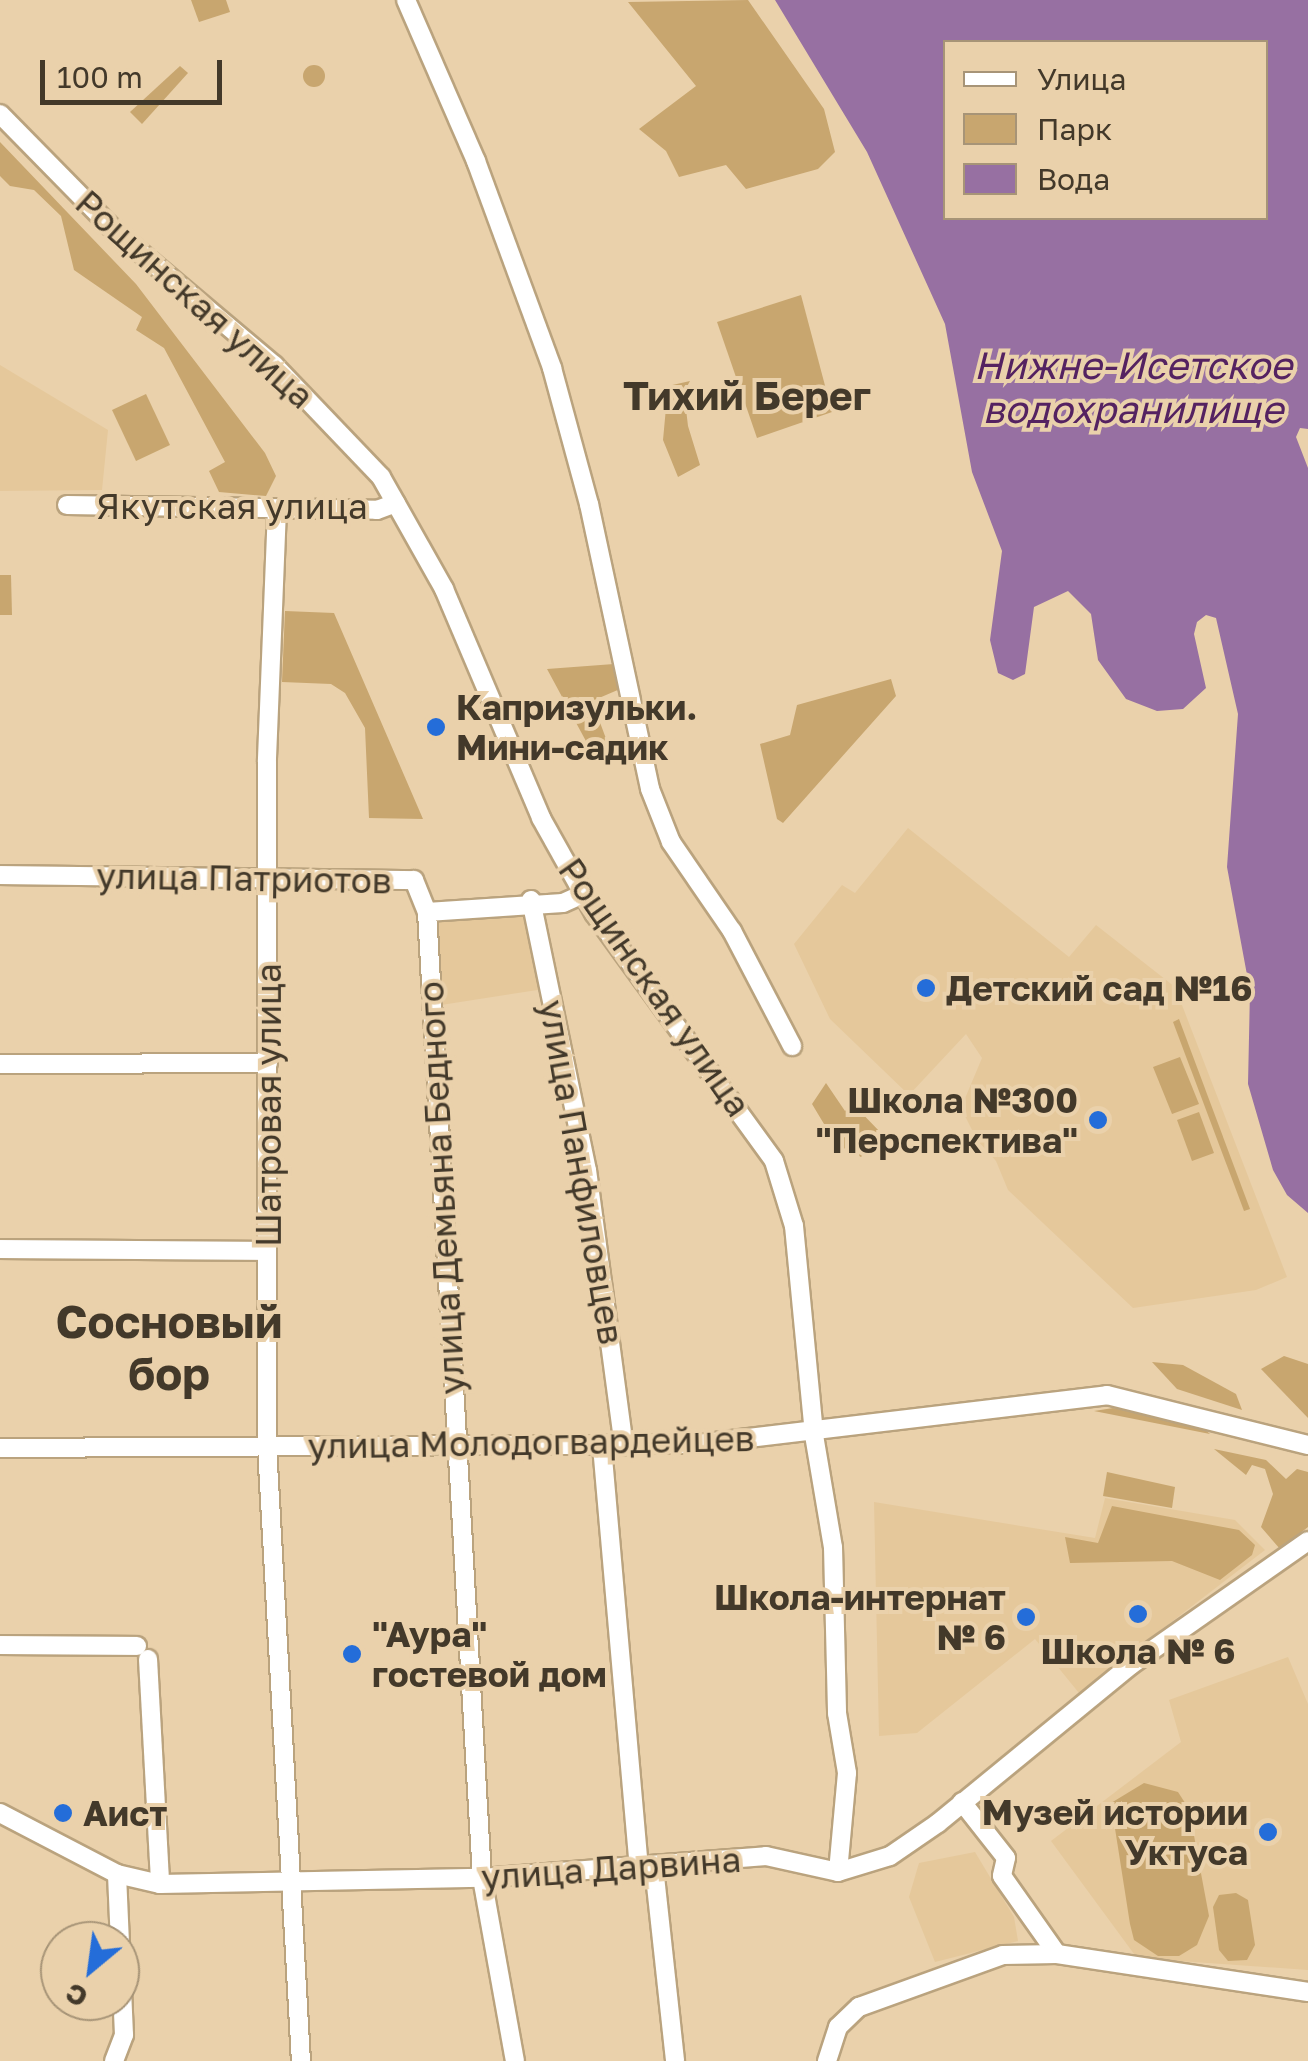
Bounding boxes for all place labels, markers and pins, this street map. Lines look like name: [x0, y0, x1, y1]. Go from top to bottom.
place label: Капризульки. Мини-садик: [456, 686, 698, 768]
marker: Капризульки. Мини-садик: [425, 716, 447, 738]
place label: Детский сад №16: [946, 967, 1252, 1009]
marker: Детский сад №16: [915, 977, 937, 999]
place label: Школа №300 "Перспектива": [815, 1079, 1078, 1161]
marker: Школа №300 "Перспектива": [1087, 1109, 1109, 1131]
place label: Школа-интернат № 6: [714, 1576, 1006, 1658]
marker: Школа № 6: [1127, 1603, 1149, 1625]
marker: Школа-интернат № 6: [1015, 1606, 1037, 1628]
place label: "Аура" гостевой дом: [372, 1613, 607, 1695]
place label: Школа № 6: [1041, 1630, 1235, 1672]
marker: "Аура" гостевой дом: [341, 1643, 363, 1665]
place label: Музей истории Уктуса: [982, 1791, 1248, 1873]
place label: Аист: [83, 1792, 168, 1834]
marker: Аист: [52, 1802, 74, 1824]
marker: Музей истории Уктуса: [1257, 1821, 1279, 1843]

